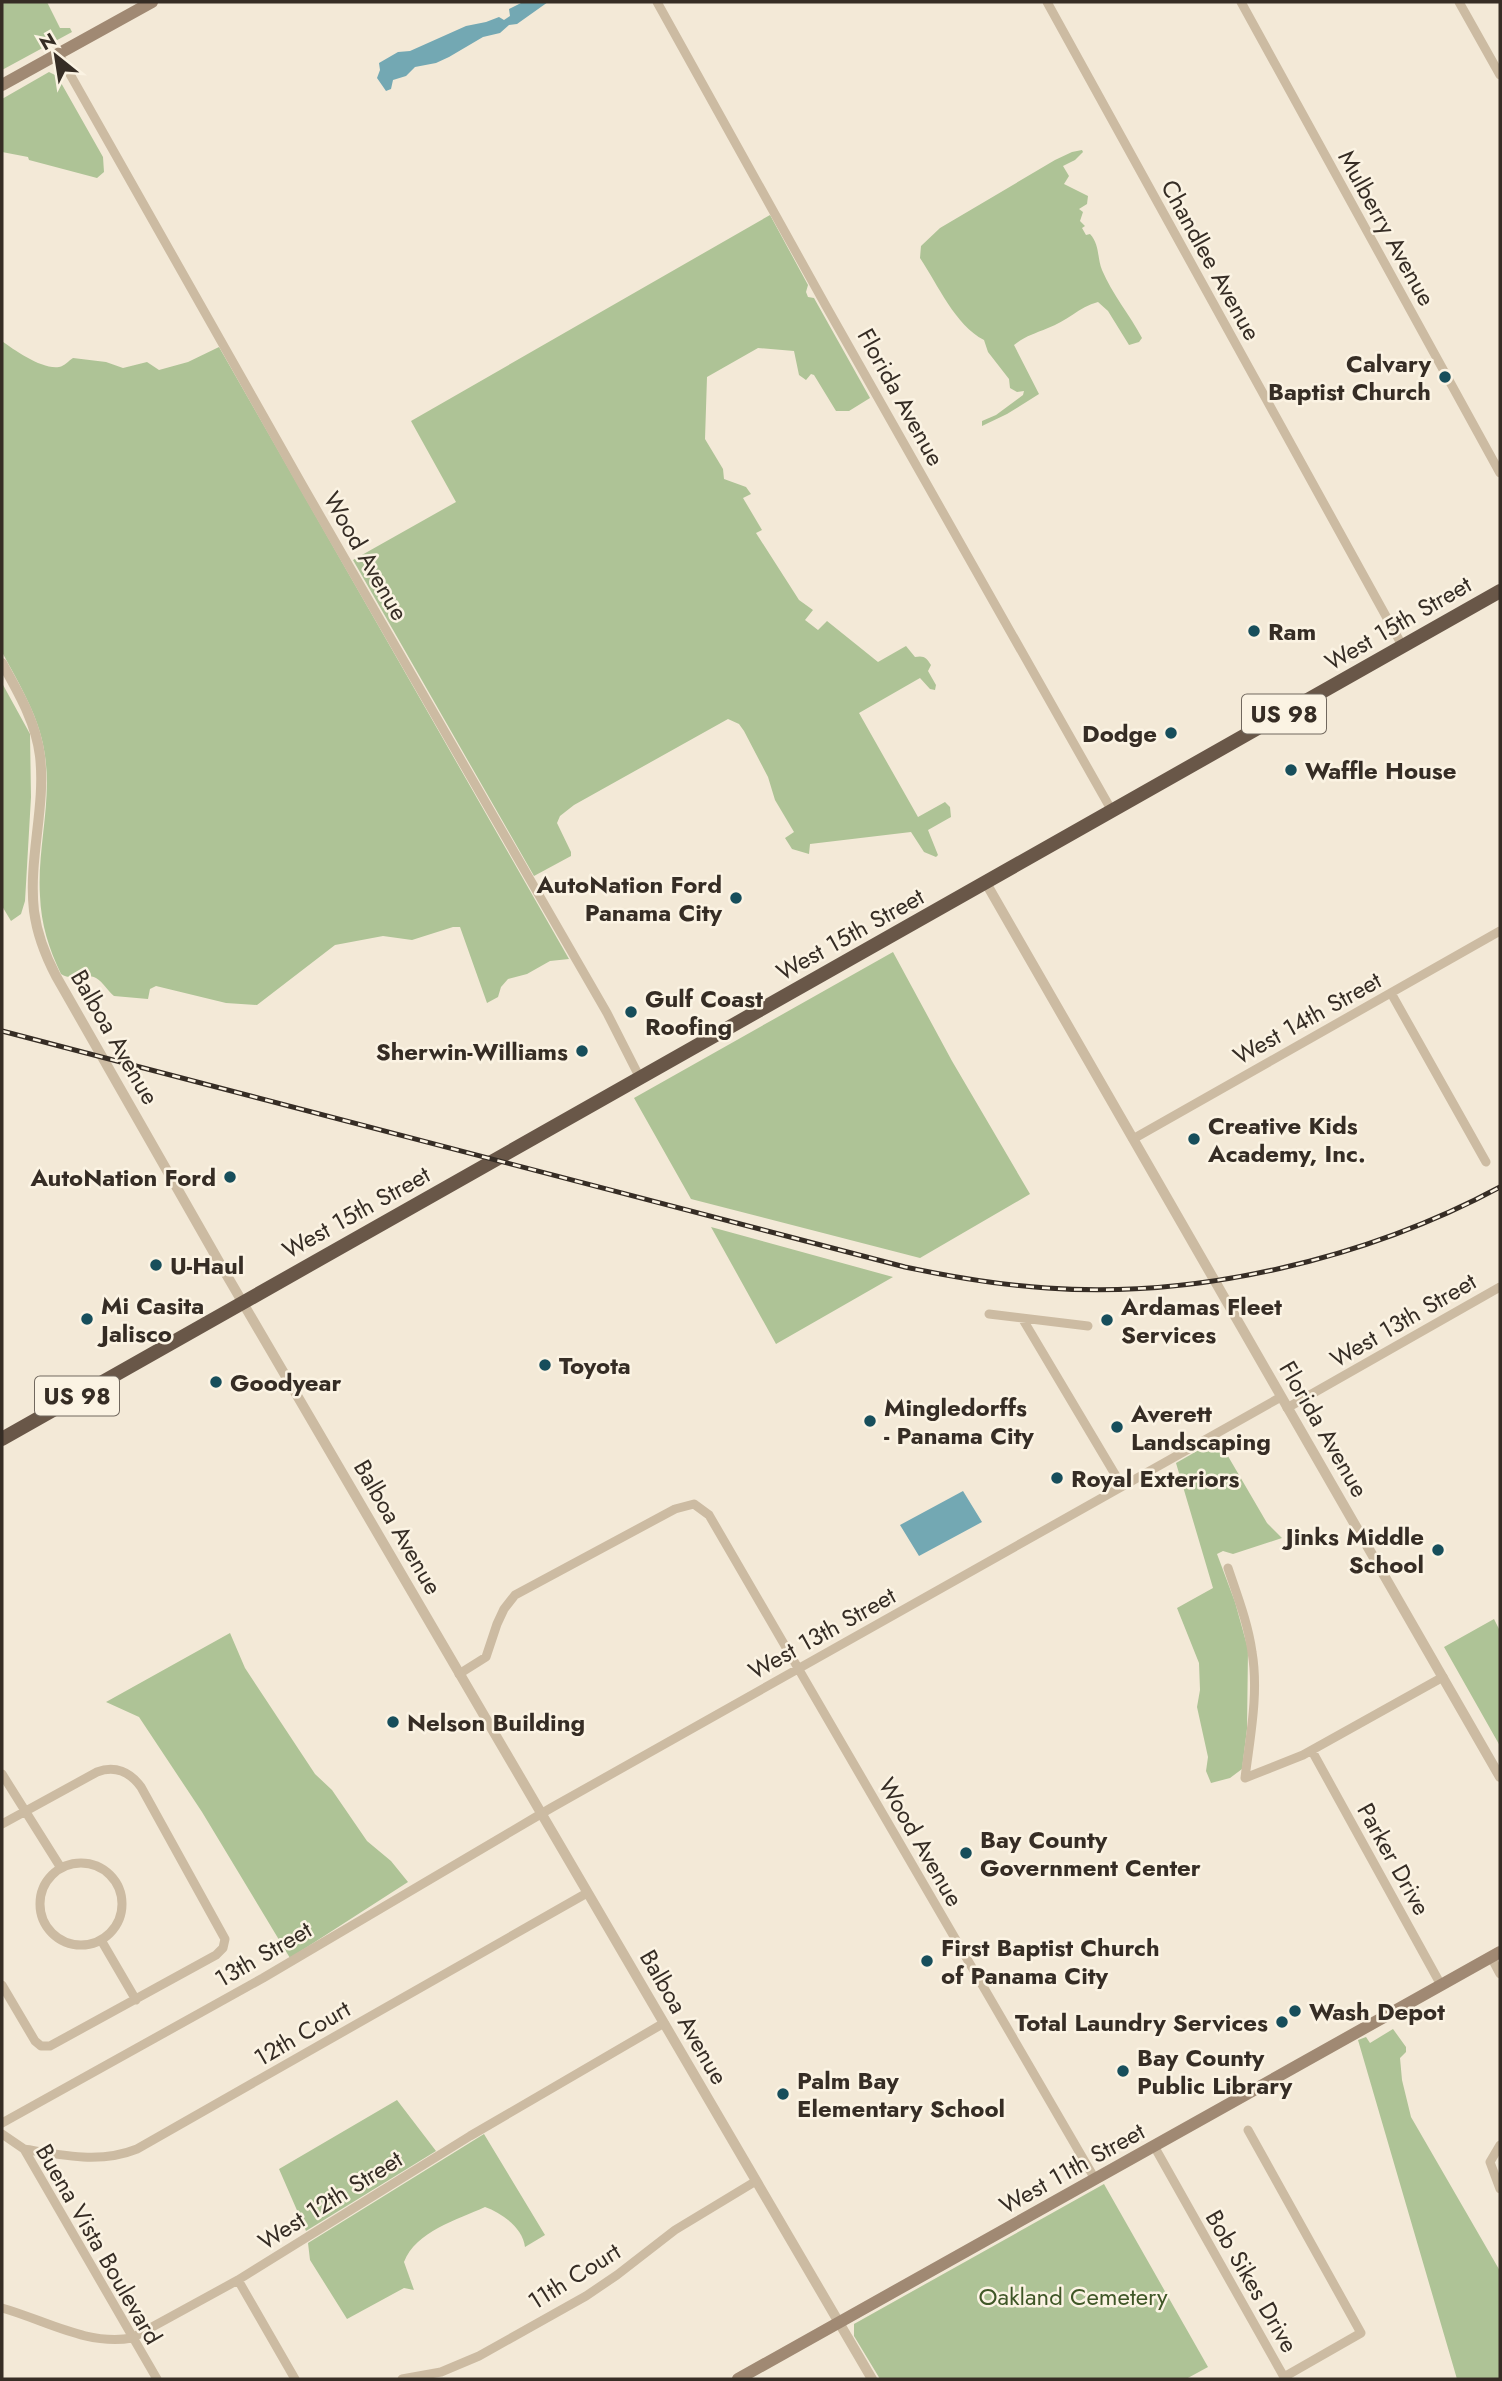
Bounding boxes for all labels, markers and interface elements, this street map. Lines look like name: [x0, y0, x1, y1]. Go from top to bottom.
north arrow: [21, 21, 91, 91]
text: N: [34, 26, 61, 57]
street label: Mulberry Avenue: [1330, 144, 1444, 312]
street label: Chandlee Avenue: [1152, 173, 1270, 347]
street label: Florida Avenue: [849, 322, 953, 472]
place label: Calvary Baptist Church: [1268, 346, 1431, 409]
marker: Calvary Baptist Church: [1437, 369, 1453, 385]
street label: Wood Avenue: [315, 485, 417, 627]
street label: West 15th Street: [1318, 567, 1478, 679]
place label: Ram: [1268, 614, 1316, 649]
marker: Ram: [1246, 623, 1262, 639]
road number: US 98: [1242, 694, 1326, 734]
place label: Dodge: [1082, 716, 1157, 751]
marker: Dodge: [1163, 725, 1179, 741]
place label: Waffle House: [1305, 753, 1457, 788]
marker: Waffle House: [1283, 762, 1299, 778]
place label: AutoNation Ford Panama City: [535, 867, 722, 930]
street label: West 15th Street: [770, 879, 930, 989]
marker: AutoNation Ford Panama City: [728, 890, 744, 906]
street label: Balboa Avenue: [62, 963, 168, 1111]
street label: West 14th Street: [1227, 963, 1388, 1073]
place label: Gulf Coast Roofing: [645, 981, 763, 1044]
marker: Gulf Coast Roofing: [623, 1004, 639, 1020]
place label: Sherwin-Williams: [376, 1034, 568, 1069]
marker: Sherwin-Williams: [574, 1043, 590, 1059]
place label: Creative Kids Academy, Inc.: [1207, 1108, 1366, 1171]
marker: Creative Kids Academy, Inc.: [1186, 1131, 1202, 1147]
street label: West 15th Street: [276, 1157, 436, 1267]
place label: AutoNation Ford: [29, 1160, 216, 1195]
marker: AutoNation Ford: [222, 1169, 238, 1185]
place label: U-Haul: [170, 1248, 244, 1283]
marker: U-Haul: [148, 1257, 164, 1273]
street label: West 13th Street: [1323, 1264, 1483, 1376]
place label: Mi Casita Jalisco: [97, 1288, 204, 1351]
place label: Ardamas Fleet Services: [1120, 1289, 1282, 1352]
marker: Mi Casita Jalisco: [79, 1311, 95, 1327]
marker: Ardamas Fleet Services: [1099, 1312, 1115, 1328]
place label: Toyota: [559, 1348, 631, 1383]
street label: Florida Avenue: [1271, 1354, 1377, 1504]
marker: Toyota: [537, 1357, 553, 1373]
place label: Goodyear: [230, 1365, 341, 1400]
marker: Goodyear: [208, 1374, 224, 1390]
road number: US 98: [35, 1376, 119, 1415]
place label: Mingledorffs - Panama City: [884, 1390, 1034, 1453]
place label: Averett Landscaping: [1130, 1396, 1271, 1459]
marker: Mingledorffs - Panama City: [862, 1413, 878, 1429]
marker: Averett Landscaping: [1109, 1419, 1125, 1435]
street label: Balboa Avenue: [345, 1453, 451, 1601]
place label: Royal Exteriors: [1071, 1461, 1240, 1496]
marker: Royal Exteriors: [1049, 1470, 1065, 1486]
place label: Jinks Middle School: [1282, 1519, 1424, 1582]
marker: Jinks Middle School: [1430, 1542, 1446, 1558]
street label: West 13th Street: [742, 1578, 902, 1688]
place label: Nelson Building: [407, 1705, 585, 1740]
marker: Nelson Building: [385, 1714, 401, 1730]
street label: Wood Avenue: [870, 1771, 972, 1913]
street label: Parker Drive: [1349, 1796, 1439, 1922]
place label: Bay County Government Center: [980, 1822, 1201, 1885]
marker: Bay County Government Center: [958, 1845, 974, 1861]
street label: 13th Street: [208, 1912, 318, 1996]
place label: First Baptist Church of Panama City: [941, 1930, 1160, 1993]
street label: Balboa Avenue: [631, 1943, 737, 2091]
marker: First Baptist Church of Panama City: [919, 1953, 935, 1969]
street label: 12th Court: [247, 1991, 357, 2075]
place label: Wash Depot: [1309, 1994, 1445, 2029]
marker: Wash Depot: [1287, 2003, 1303, 2019]
place label: Total Laundry Services: [1015, 2005, 1268, 2040]
marker: Total Laundry Services: [1274, 2014, 1290, 2030]
place label: Bay County Public Library: [1137, 2040, 1293, 2103]
place label: Palm Bay Elementary School: [797, 2063, 1005, 2126]
marker: Bay County Public Library: [1115, 2063, 1131, 2079]
marker: Palm Bay Elementary School: [775, 2086, 791, 2102]
street label: West 11th Street: [993, 2113, 1151, 2222]
street label: Buena Vista Boulevard: [27, 2137, 171, 2351]
street label: West 12th Street: [251, 2142, 409, 2258]
street label: Bob Sikes Drive: [1197, 2203, 1307, 2359]
street label: 11th Court: [521, 2234, 627, 2318]
park label: Oakland Cemetery: [978, 2279, 1168, 2314]

